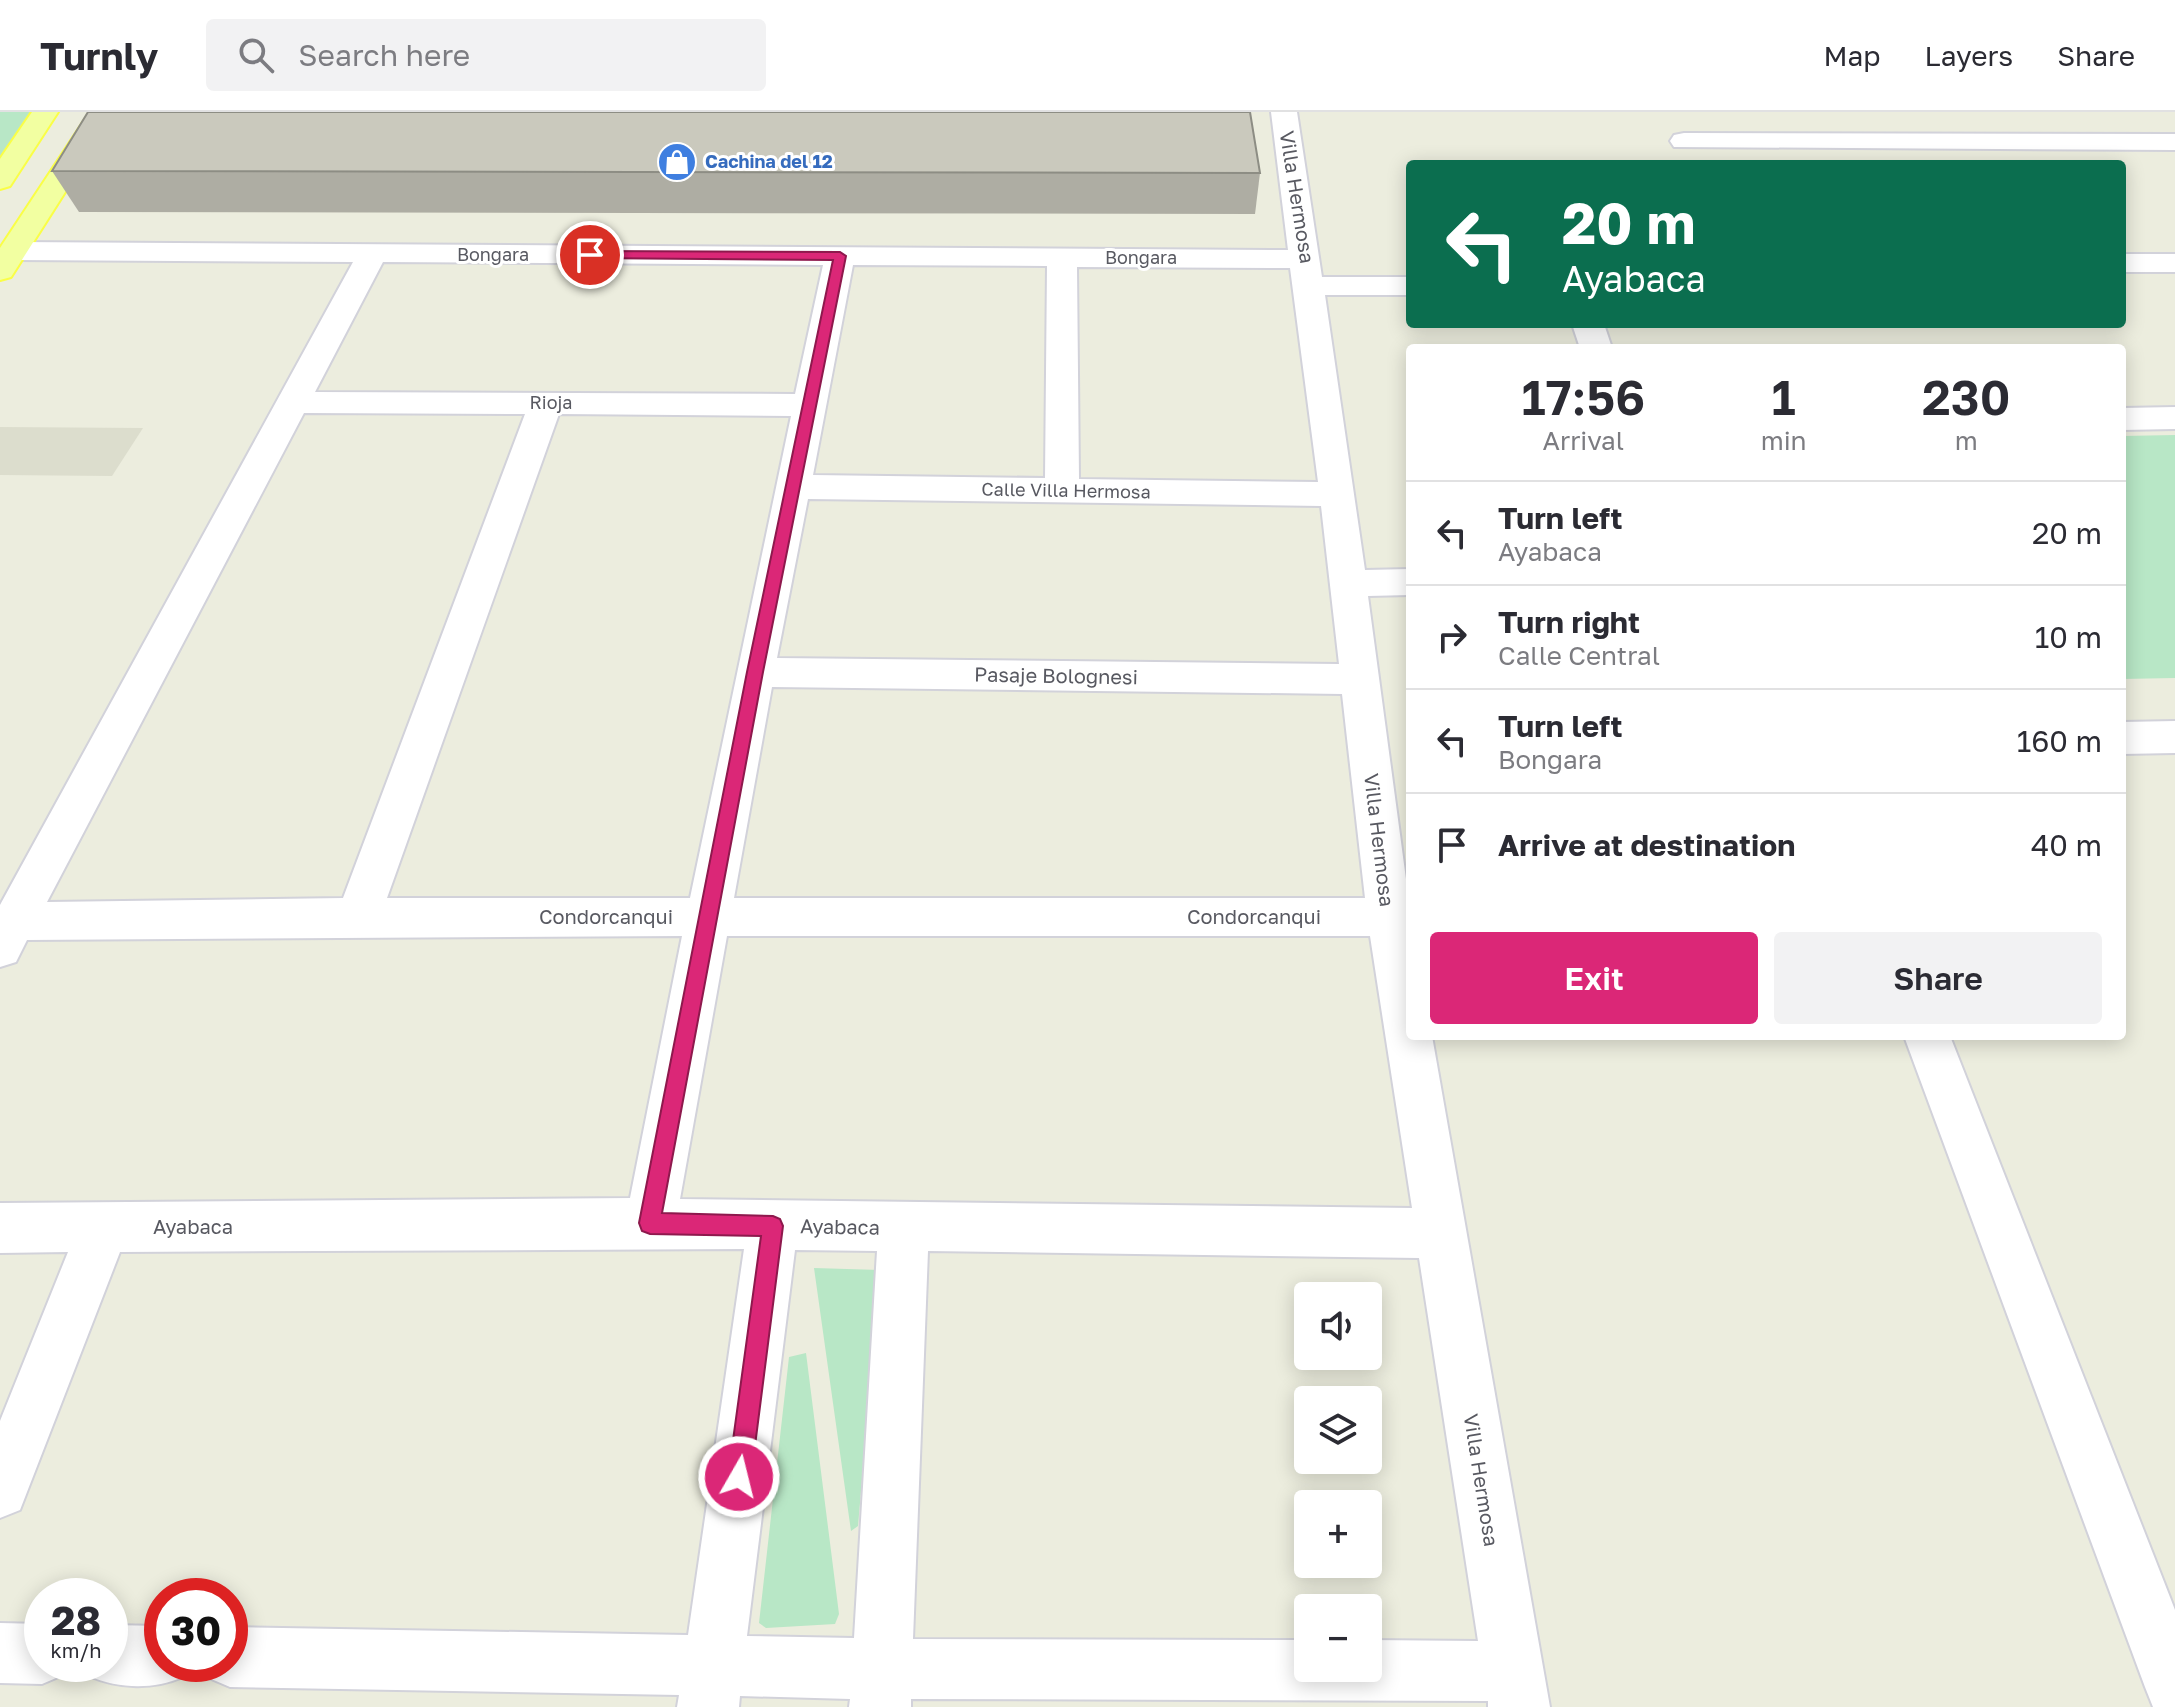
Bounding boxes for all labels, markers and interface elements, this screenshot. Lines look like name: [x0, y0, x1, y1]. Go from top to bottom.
search box: [206, 19, 766, 91]
text: Turnly: [40, 33, 158, 78]
icon: search: [234, 33, 278, 77]
text: Search here: [298, 37, 470, 73]
text: Map: [1823, 39, 1881, 72]
text: Layers: [1925, 39, 2013, 72]
text: Share: [2057, 39, 2135, 72]
street label: Villa Hermosa: [1276, 129, 1320, 265]
shop icon: Cachina del 12: [656, 141, 698, 183]
place label: Cachina del 12: [705, 150, 833, 172]
text: 20 m: [1562, 189, 1696, 256]
icon: left: [1430, 192, 1534, 296]
pin: [556, 221, 624, 289]
icon: arrive: [568, 233, 612, 277]
street label: Bongara: [457, 243, 529, 265]
street label: Bongara: [1105, 246, 1177, 268]
text: Ayabaca: [1562, 257, 1706, 300]
text: 17:56: [1521, 368, 1645, 426]
text: 1: [1772, 368, 1796, 426]
text: 230: [1922, 368, 2011, 426]
street label: Rioja: [530, 391, 572, 413]
text: Arrival: [1543, 425, 1624, 456]
text: min: [1761, 425, 1807, 456]
text: m: [1955, 425, 1978, 456]
street label: Calle Villa Hermosa: [981, 478, 1151, 502]
text: Turn left: [1498, 500, 1623, 536]
icon: left: [1430, 511, 1474, 555]
text: 20 m: [2032, 515, 2102, 551]
text: Ayabaca: [1498, 536, 1602, 567]
text: Turn right: [1498, 604, 1640, 640]
icon: right: [1430, 615, 1474, 659]
text: 10 m: [2035, 619, 2102, 655]
text: Calle Central: [1498, 640, 1660, 671]
street label: Pasaje Bolognesi: [974, 662, 1138, 688]
text: Turn left: [1498, 708, 1623, 744]
icon: left: [1430, 719, 1474, 763]
text: 160 m: [2017, 723, 2102, 759]
text: Bongara: [1498, 744, 1602, 775]
street label: Villa Hermosa: [1360, 772, 1400, 908]
icon: arrive: [1430, 823, 1474, 867]
text: Arrive at destination: [1498, 827, 1795, 863]
text: 40 m: [2031, 827, 2102, 863]
street label: Condorcanqui: [539, 904, 673, 928]
street label: Condorcanqui: [1187, 904, 1321, 928]
button: Exit: [1430, 932, 1758, 1024]
button: Share: [1774, 932, 2102, 1024]
street label: Ayabaca: [800, 1213, 880, 1239]
street label: Ayabaca: [153, 1214, 233, 1238]
map controls: [1294, 1282, 1382, 1682]
button: sound: [1294, 1282, 1382, 1370]
button: layers: [1294, 1386, 1382, 1474]
street label: Villa Hermosa: [1460, 1412, 1504, 1548]
position arrow: [697, 1435, 781, 1519]
button: +: [1294, 1490, 1382, 1578]
speed limit sign: 30: [144, 1578, 248, 1682]
button: −: [1294, 1594, 1382, 1682]
text: 28: [51, 1596, 101, 1644]
text: km/h: [51, 1638, 101, 1662]

